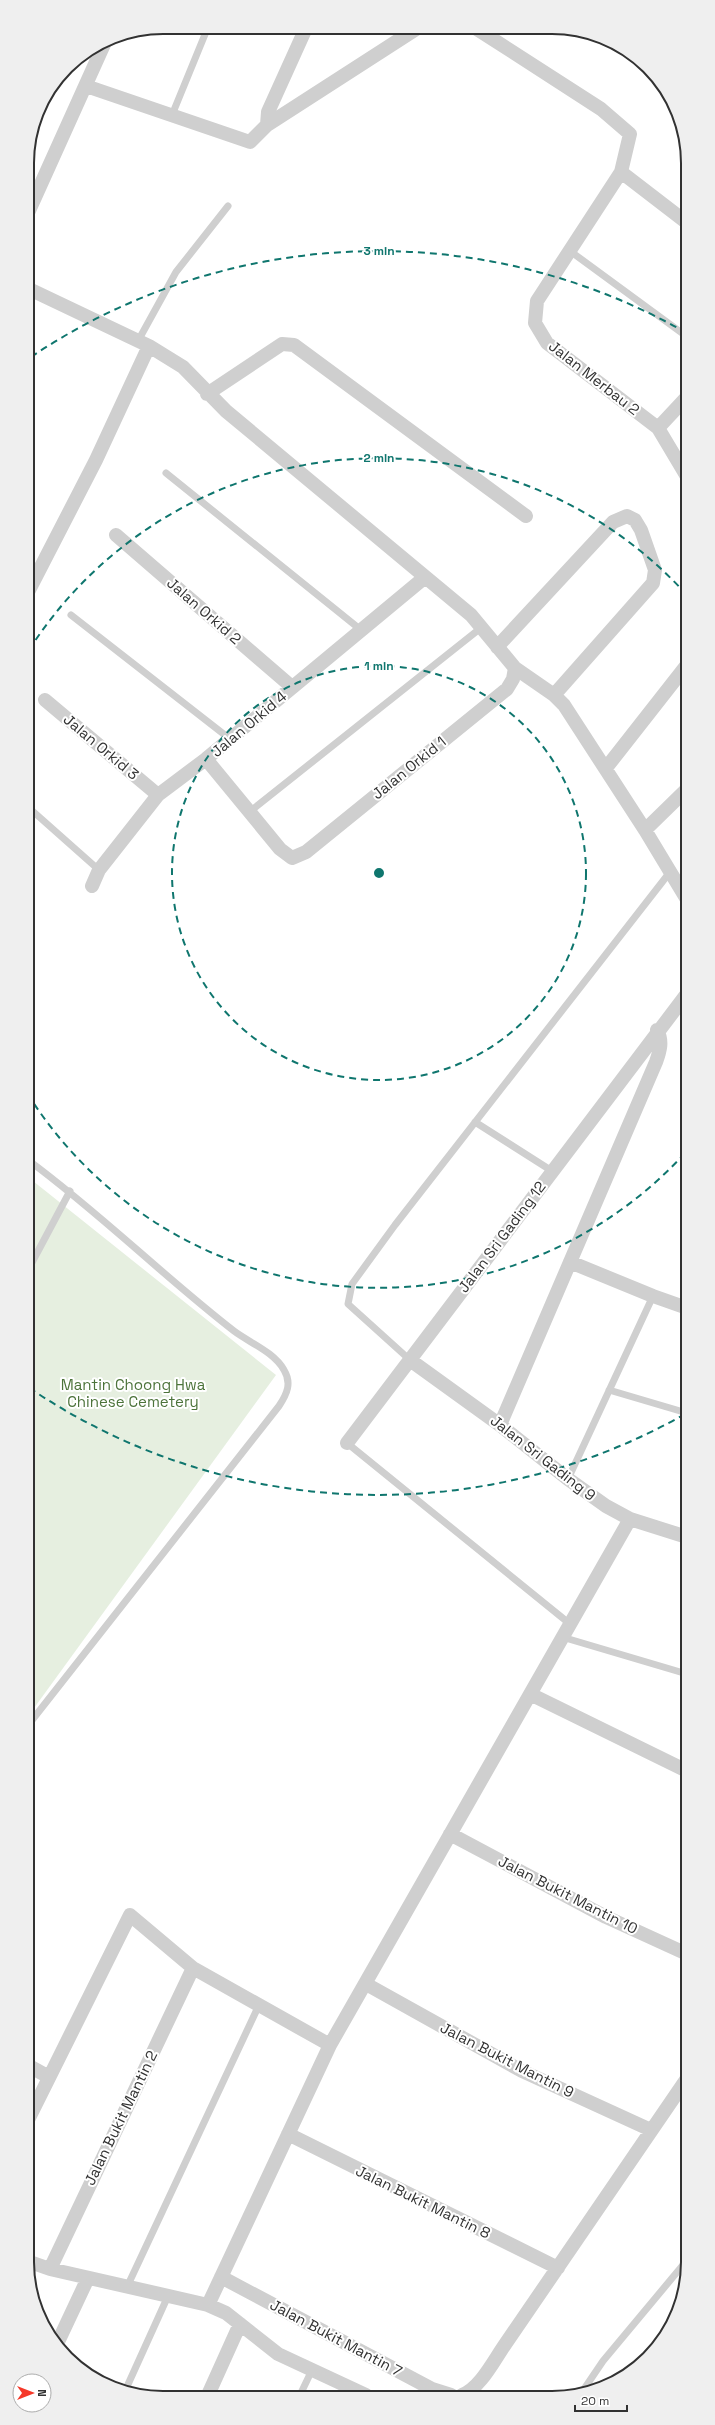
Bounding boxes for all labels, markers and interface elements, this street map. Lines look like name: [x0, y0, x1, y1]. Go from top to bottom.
text: 3 min: [363, 243, 395, 259]
street label: Jalan Merbau 2: [545, 336, 644, 419]
text: 2 min: [363, 450, 395, 466]
street label: Jalan Orkid 2: [163, 573, 245, 648]
text: 1 min: [364, 658, 394, 674]
street label: Jalan Orkid 4: [207, 687, 290, 761]
street label: Jalan Orkid 3: [60, 710, 143, 784]
street label: Jalan Orkid 1: [368, 732, 450, 803]
centre of rings: [372, 866, 386, 880]
street label: Jalan Sri Gading 12: [454, 1177, 550, 1296]
park label: Mantin Choong Hwa Chinese Cemetery: [61, 1375, 206, 1411]
street label: Jalan Sri Gading 9: [487, 1411, 600, 1505]
street label: Jalan Bukit Mantin 10: [495, 1851, 641, 1938]
street label: Jalan Bukit Mantin 9: [437, 2018, 577, 2102]
street label: Jalan Bukit Mantin 2: [80, 2047, 161, 2188]
street label: Jalan Bukit Mantin 8: [353, 2161, 494, 2242]
street label: Jalan Bukit Mantin 7: [267, 2295, 405, 2380]
north arrow: [12, 2373, 52, 2413]
scale bar: [575, 2387, 627, 2413]
text: N: [35, 2389, 49, 2397]
text: 20 m: [581, 2393, 609, 2409]

